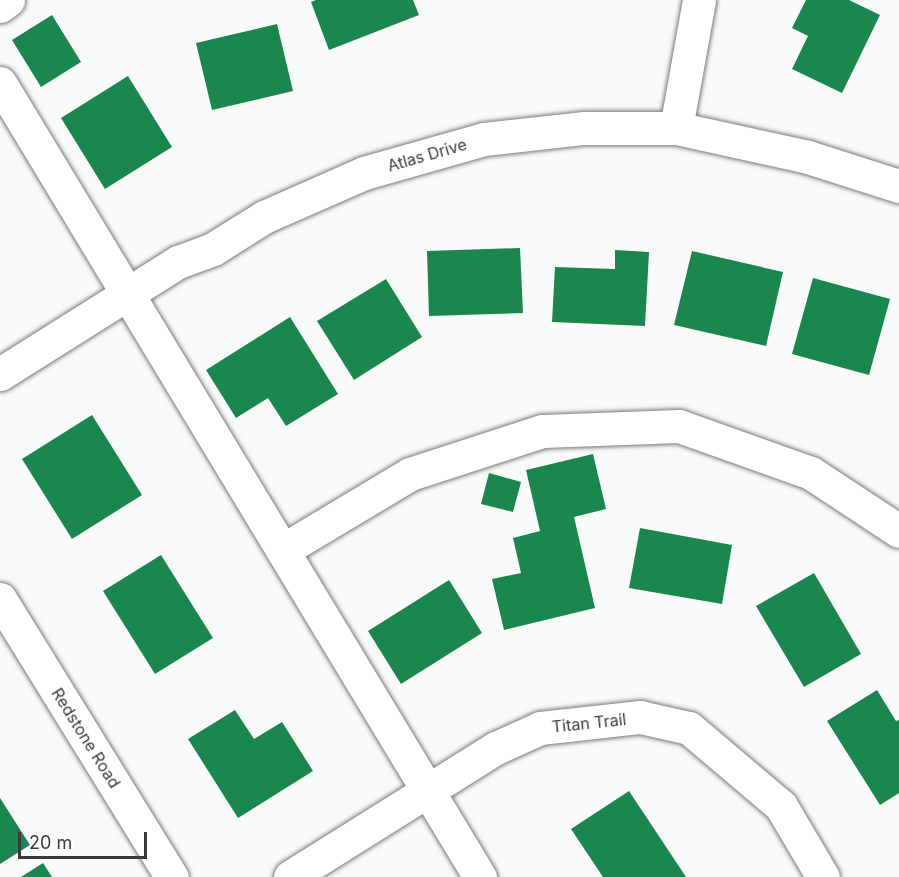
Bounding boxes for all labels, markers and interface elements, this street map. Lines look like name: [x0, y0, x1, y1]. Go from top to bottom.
street label: Atlas Drive: [385, 135, 469, 175]
street label: Redstone Road: [48, 684, 124, 792]
street label: Titan Trail: [551, 710, 627, 736]
scale bar: [21, 820, 150, 858]
text: 20 m: [29, 832, 72, 853]

